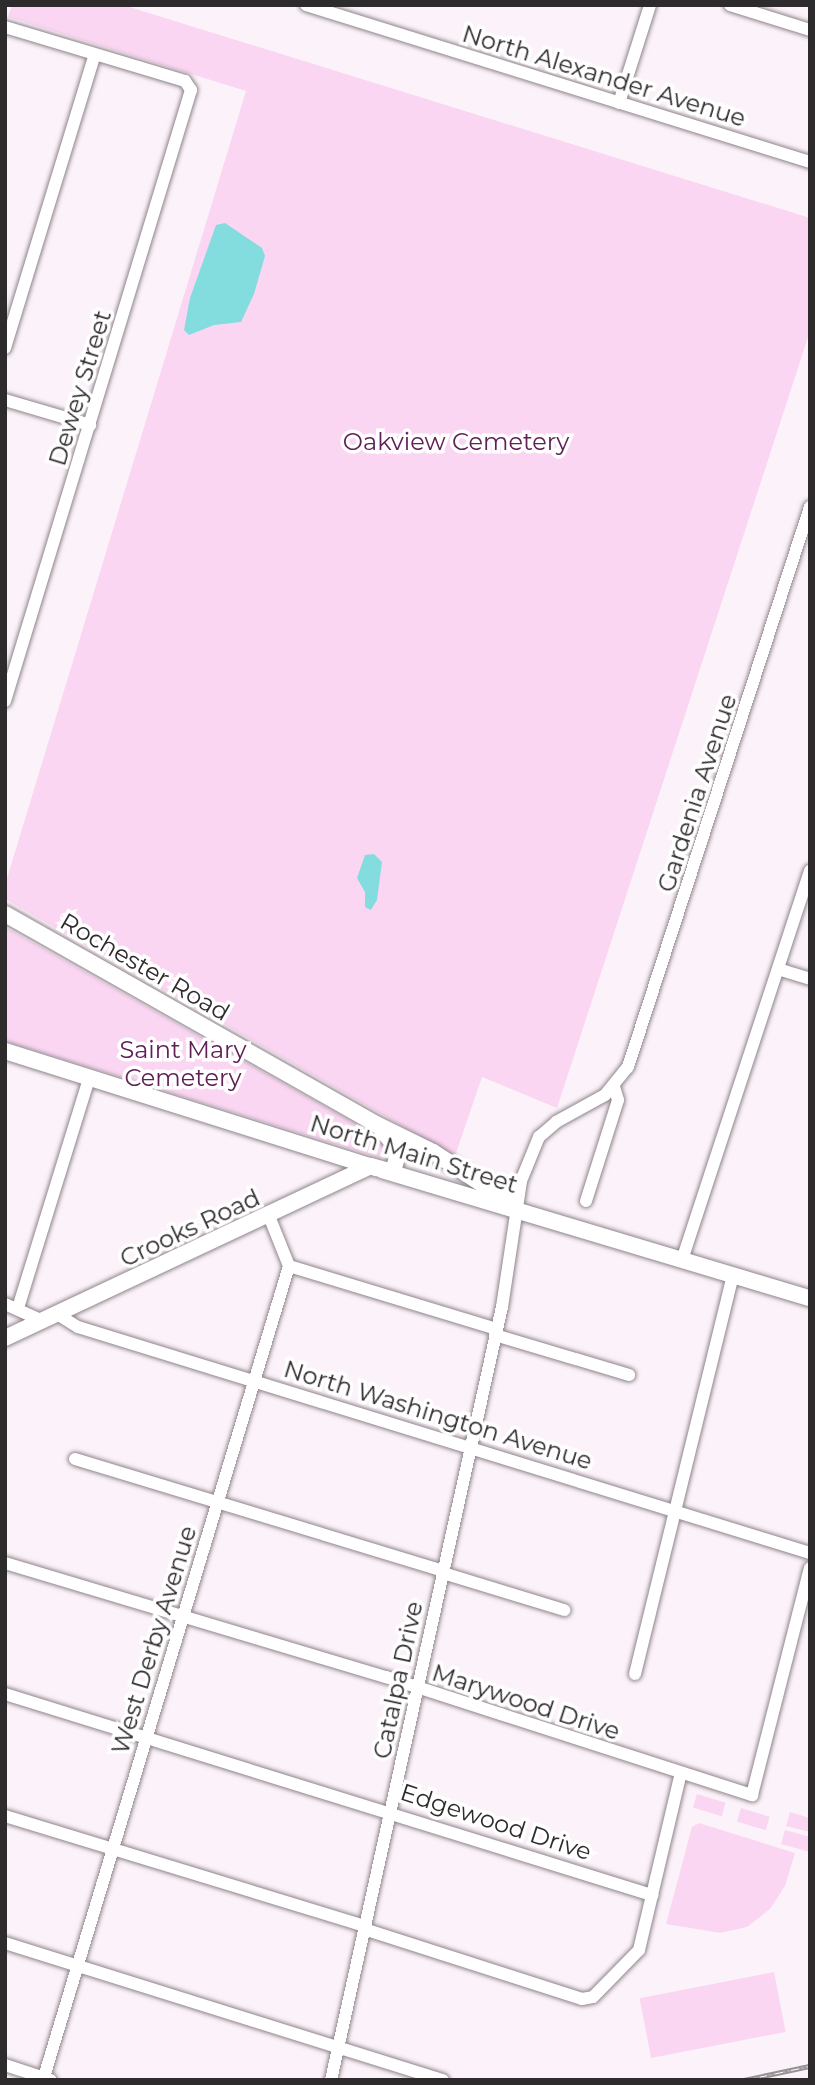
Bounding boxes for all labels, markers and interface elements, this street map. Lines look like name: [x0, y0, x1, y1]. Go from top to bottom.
street label: North Alexander Avenue: [459, 19, 749, 133]
street label: Dewey Street: [43, 307, 117, 469]
park label: Oakview Cemetery: [343, 428, 569, 456]
street label: Gardenia Avenue: [651, 690, 743, 896]
street label: Rochester Road: [55, 907, 235, 1027]
park label: Saint Mary Cemetery: [119, 1036, 247, 1092]
street label: North Main Street: [307, 1109, 521, 1199]
street label: Crooks Road: [115, 1183, 265, 1273]
street label: North Washington Avenue: [280, 1354, 596, 1476]
street label: West Derby Avenue: [106, 1522, 202, 1758]
street label: Catalpa Drive: [367, 1599, 429, 1761]
street label: Marywood Drive: [428, 1658, 624, 1746]
street label: Edgewood Drive: [397, 1778, 595, 1866]

